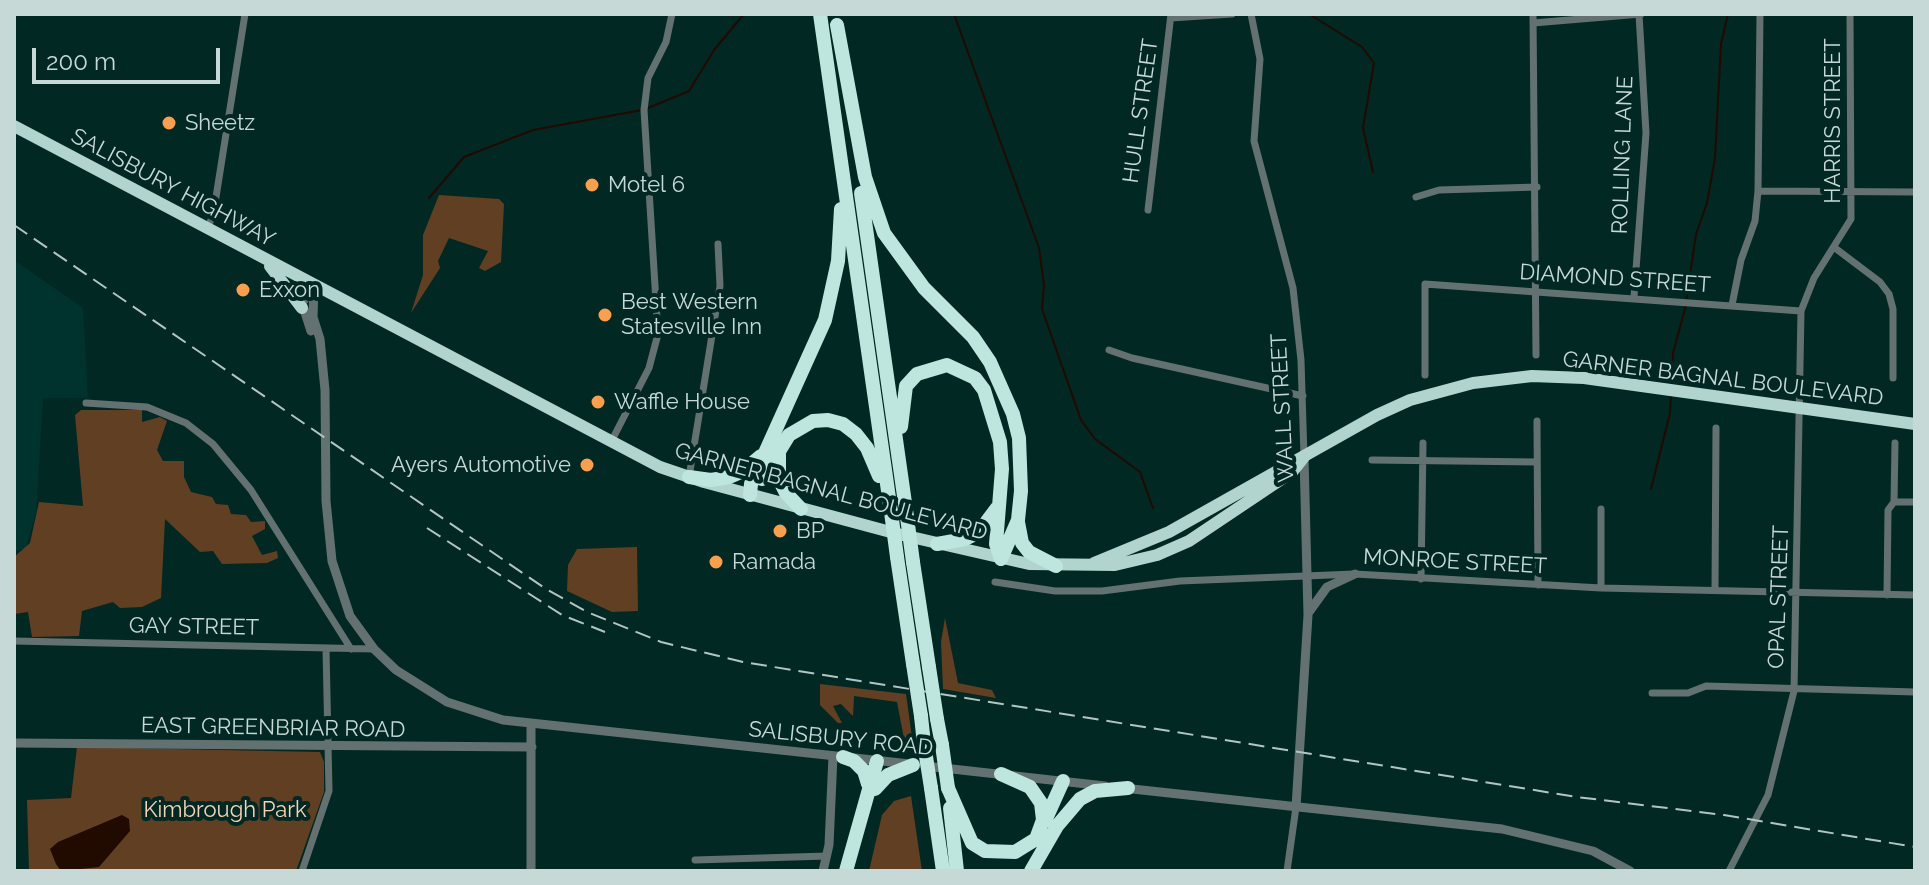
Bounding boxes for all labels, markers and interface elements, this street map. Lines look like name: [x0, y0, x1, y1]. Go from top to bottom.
scale bar: [36, 32, 224, 82]
street label: HULL STREET: [1118, 37, 1164, 185]
street label: HARRIS STREET: [1820, 38, 1846, 204]
text: 200 m: [46, 47, 116, 76]
street label: ROLLING LANE: [1607, 75, 1639, 235]
place label: Sheetz: [185, 110, 255, 136]
marker: Sheetz: [160, 114, 178, 132]
street label: SALISBURY HIGHWAY: [66, 123, 280, 253]
place label: Motel 6: [608, 172, 685, 198]
marker: Motel 6: [583, 176, 601, 194]
street label: DIAMOND STREET: [1519, 259, 1711, 299]
place label: Exxon: [259, 277, 320, 303]
marker: Exxon: [234, 281, 252, 299]
place label: Best Western Statesville Inn: [621, 289, 762, 340]
marker: Best Western Statesville Inn: [596, 306, 614, 324]
street label: WALL STREET: [1266, 333, 1300, 483]
street label: GARNER BAGNAL BOULEVARD: [1561, 346, 1885, 412]
place label: Waffle House: [614, 389, 750, 415]
marker: Waffle House: [589, 393, 607, 411]
street label: GARNER BAGNAL BOULEVARD: [672, 437, 990, 547]
place label: Ayers Automotive: [391, 452, 571, 478]
marker: Ayers Automotive: [578, 456, 596, 474]
place label: BP: [796, 518, 824, 544]
marker: BP: [771, 522, 789, 540]
street label: OPAL STREET: [1763, 525, 1795, 669]
street label: MONROE STREET: [1362, 544, 1548, 580]
place label: Ramada: [732, 549, 816, 575]
marker: Ramada: [707, 553, 725, 571]
street label: GAY STREET: [129, 613, 259, 641]
street label: EAST GREENBRIAR ROAD: [141, 712, 405, 744]
street label: SALISBURY ROAD: [747, 716, 935, 762]
park label: Kimbrough Park: [143, 797, 307, 823]

